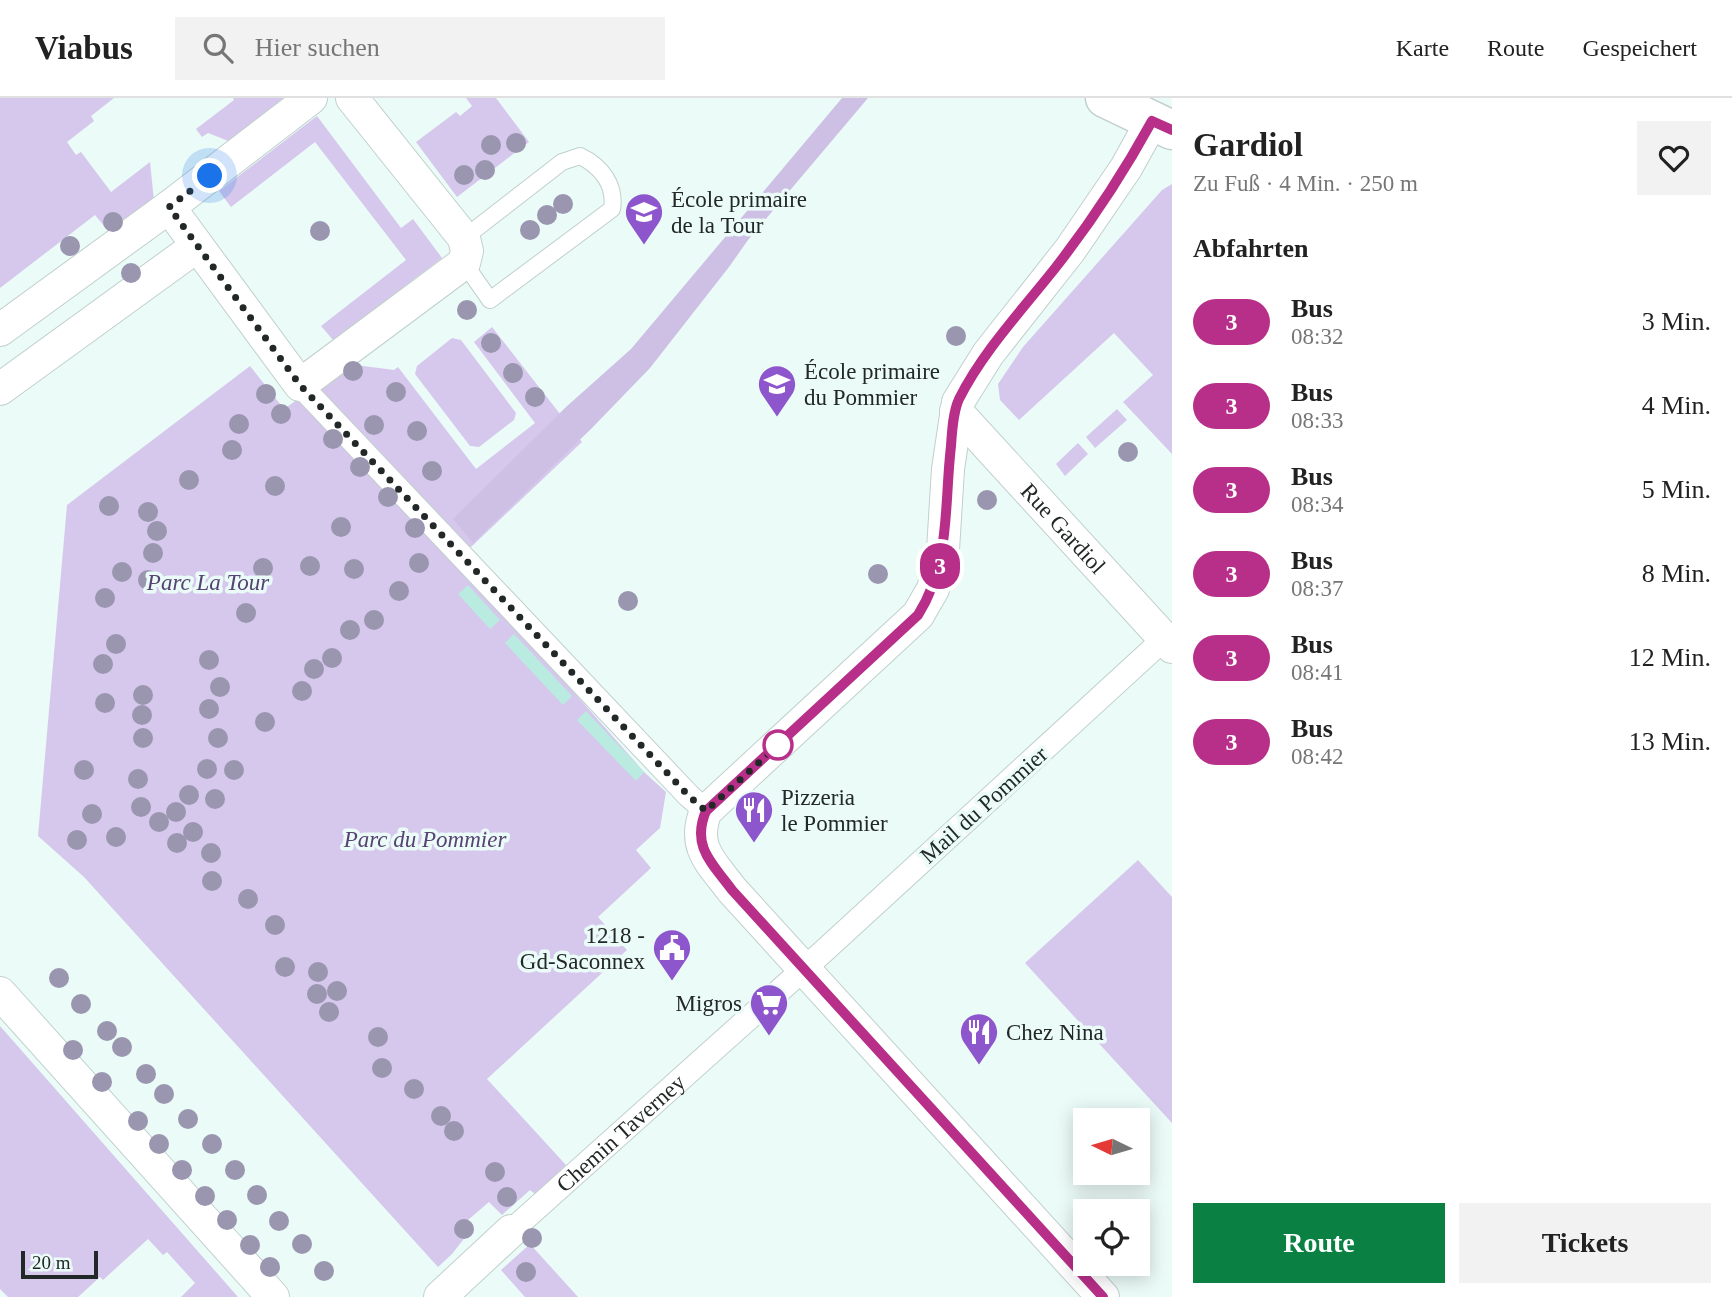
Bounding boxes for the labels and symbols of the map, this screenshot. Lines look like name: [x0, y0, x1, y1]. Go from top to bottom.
your location: [192, 158, 227, 193]
place label: École primaire de la Tour: [671, 187, 807, 238]
school or university icon: École primaire de la Tour: [623, 191, 665, 246]
place label: École primaire du Pommier: [804, 359, 940, 410]
school or university icon: École primaire du Pommier: [756, 363, 798, 418]
street label: Rue Gardiol: [1016, 478, 1111, 578]
line badge: 3: [917, 543, 963, 589]
park label: Parc La Tour: [146, 570, 270, 595]
unlabelled marker: [763, 730, 793, 760]
street label: Mail du Pommier: [915, 741, 1053, 869]
place label: Pizzeria le Pommier: [781, 785, 888, 836]
restaurant icon: Pizzeria le Pommier: [733, 789, 775, 844]
park label: Parc du Pommier: [343, 827, 507, 852]
place label: 1218 - Gd-Saconnex: [520, 923, 645, 974]
public building icon: 1218 - Gd-Saconnex: [651, 927, 693, 982]
supermarket icon: Migros: [748, 982, 790, 1037]
place label: Migros: [676, 991, 742, 1016]
restaurant icon: Chez Nina: [958, 1011, 1000, 1066]
place label: Chez Nina: [1006, 1020, 1104, 1045]
street label: Chemin Taverney: [551, 1069, 690, 1197]
north arrow: [1073, 1108, 1150, 1185]
scale bar: [21, 1248, 98, 1280]

